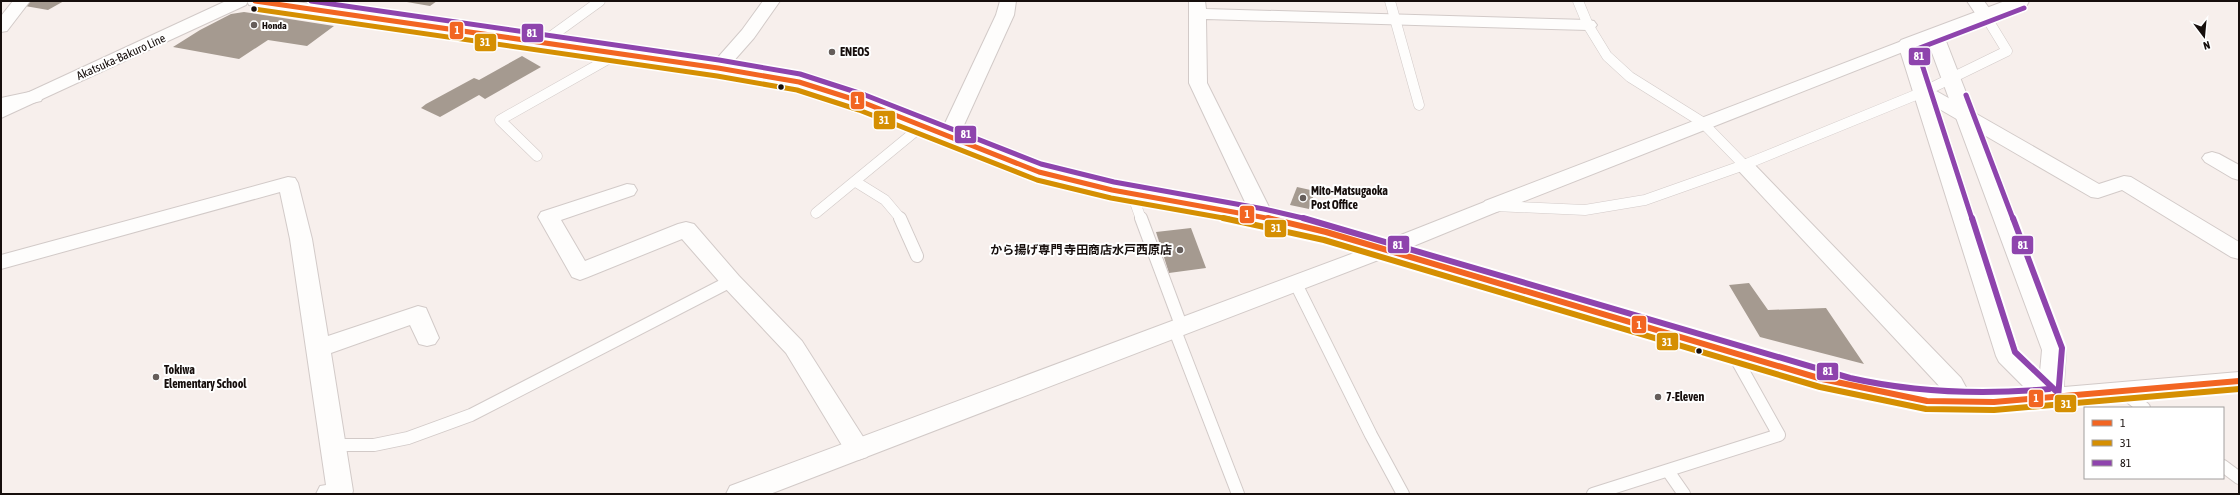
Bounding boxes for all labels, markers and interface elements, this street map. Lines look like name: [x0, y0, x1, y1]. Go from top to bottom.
unlabelled marker: [249, 4, 259, 14]
north arrow: [2184, 16, 2224, 56]
marker: Honda: [249, 20, 259, 30]
place label: Honda: [262, 20, 287, 31]
line badge: 1: [449, 21, 464, 40]
line badge: 81: [521, 23, 544, 43]
text: 1: [454, 24, 460, 36]
text: 81: [527, 27, 537, 39]
street label: Akatsuka-Bakuro Line: [74, 31, 168, 83]
line badge: 31: [474, 33, 497, 52]
text: 31: [480, 36, 490, 48]
text: N: [2202, 39, 2212, 52]
place label: ENEOS: [840, 45, 869, 59]
marker: ENEOS: [827, 47, 837, 57]
line badge: 81: [1908, 47, 1931, 66]
text: 81: [1914, 50, 1924, 62]
unlabelled marker: [776, 82, 786, 92]
line badge: 1: [850, 91, 865, 110]
text: 1: [854, 94, 860, 106]
line badge: 31: [873, 110, 896, 130]
text: 31: [879, 114, 889, 126]
line badge: 81: [954, 125, 977, 144]
text: 81: [961, 128, 971, 140]
place label: Mito-Matsugaoka Post Office: [1311, 184, 1388, 212]
marker: Mito-Matsugaoka Post Office: [1298, 193, 1308, 203]
line badge: 1: [1239, 205, 1255, 224]
text: 1: [1244, 208, 1250, 220]
line badge: 31: [1264, 219, 1287, 238]
text: 31: [1271, 222, 1281, 234]
line badge: 81: [1387, 235, 1410, 254]
line badge: 81: [2011, 235, 2034, 255]
text: 81: [1393, 239, 1403, 251]
text: 81: [2018, 239, 2028, 251]
place label: から揚げ専門 寺田商店水戸西原店: [990, 243, 1172, 257]
marker: から揚げ専門 寺田商店水戸西原店: [1175, 245, 1185, 255]
line badge: 1: [1631, 315, 1647, 334]
text: 1: [1636, 319, 1642, 331]
line badge: 31: [1656, 332, 1679, 351]
text: 31: [1662, 336, 1672, 348]
unlabelled marker: [1694, 346, 1704, 356]
line badge: 81: [1816, 362, 1839, 381]
place label: Tokiwa Elementary School: [164, 363, 247, 391]
text: 81: [1823, 365, 1833, 377]
marker: Tokiwa Elementary School: [151, 372, 161, 382]
line badge: 1: [2028, 389, 2044, 408]
place label: 7-Eleven: [1666, 390, 1704, 404]
marker: 7-Eleven: [1653, 392, 1663, 402]
text: 1: [2033, 392, 2039, 404]
line badge: 31: [2054, 394, 2077, 413]
text: 31: [2061, 398, 2071, 410]
legend: [2084, 407, 2224, 479]
text: 1: [2120, 416, 2126, 430]
text: 31: [2120, 436, 2132, 450]
text: 81: [2120, 456, 2132, 470]

